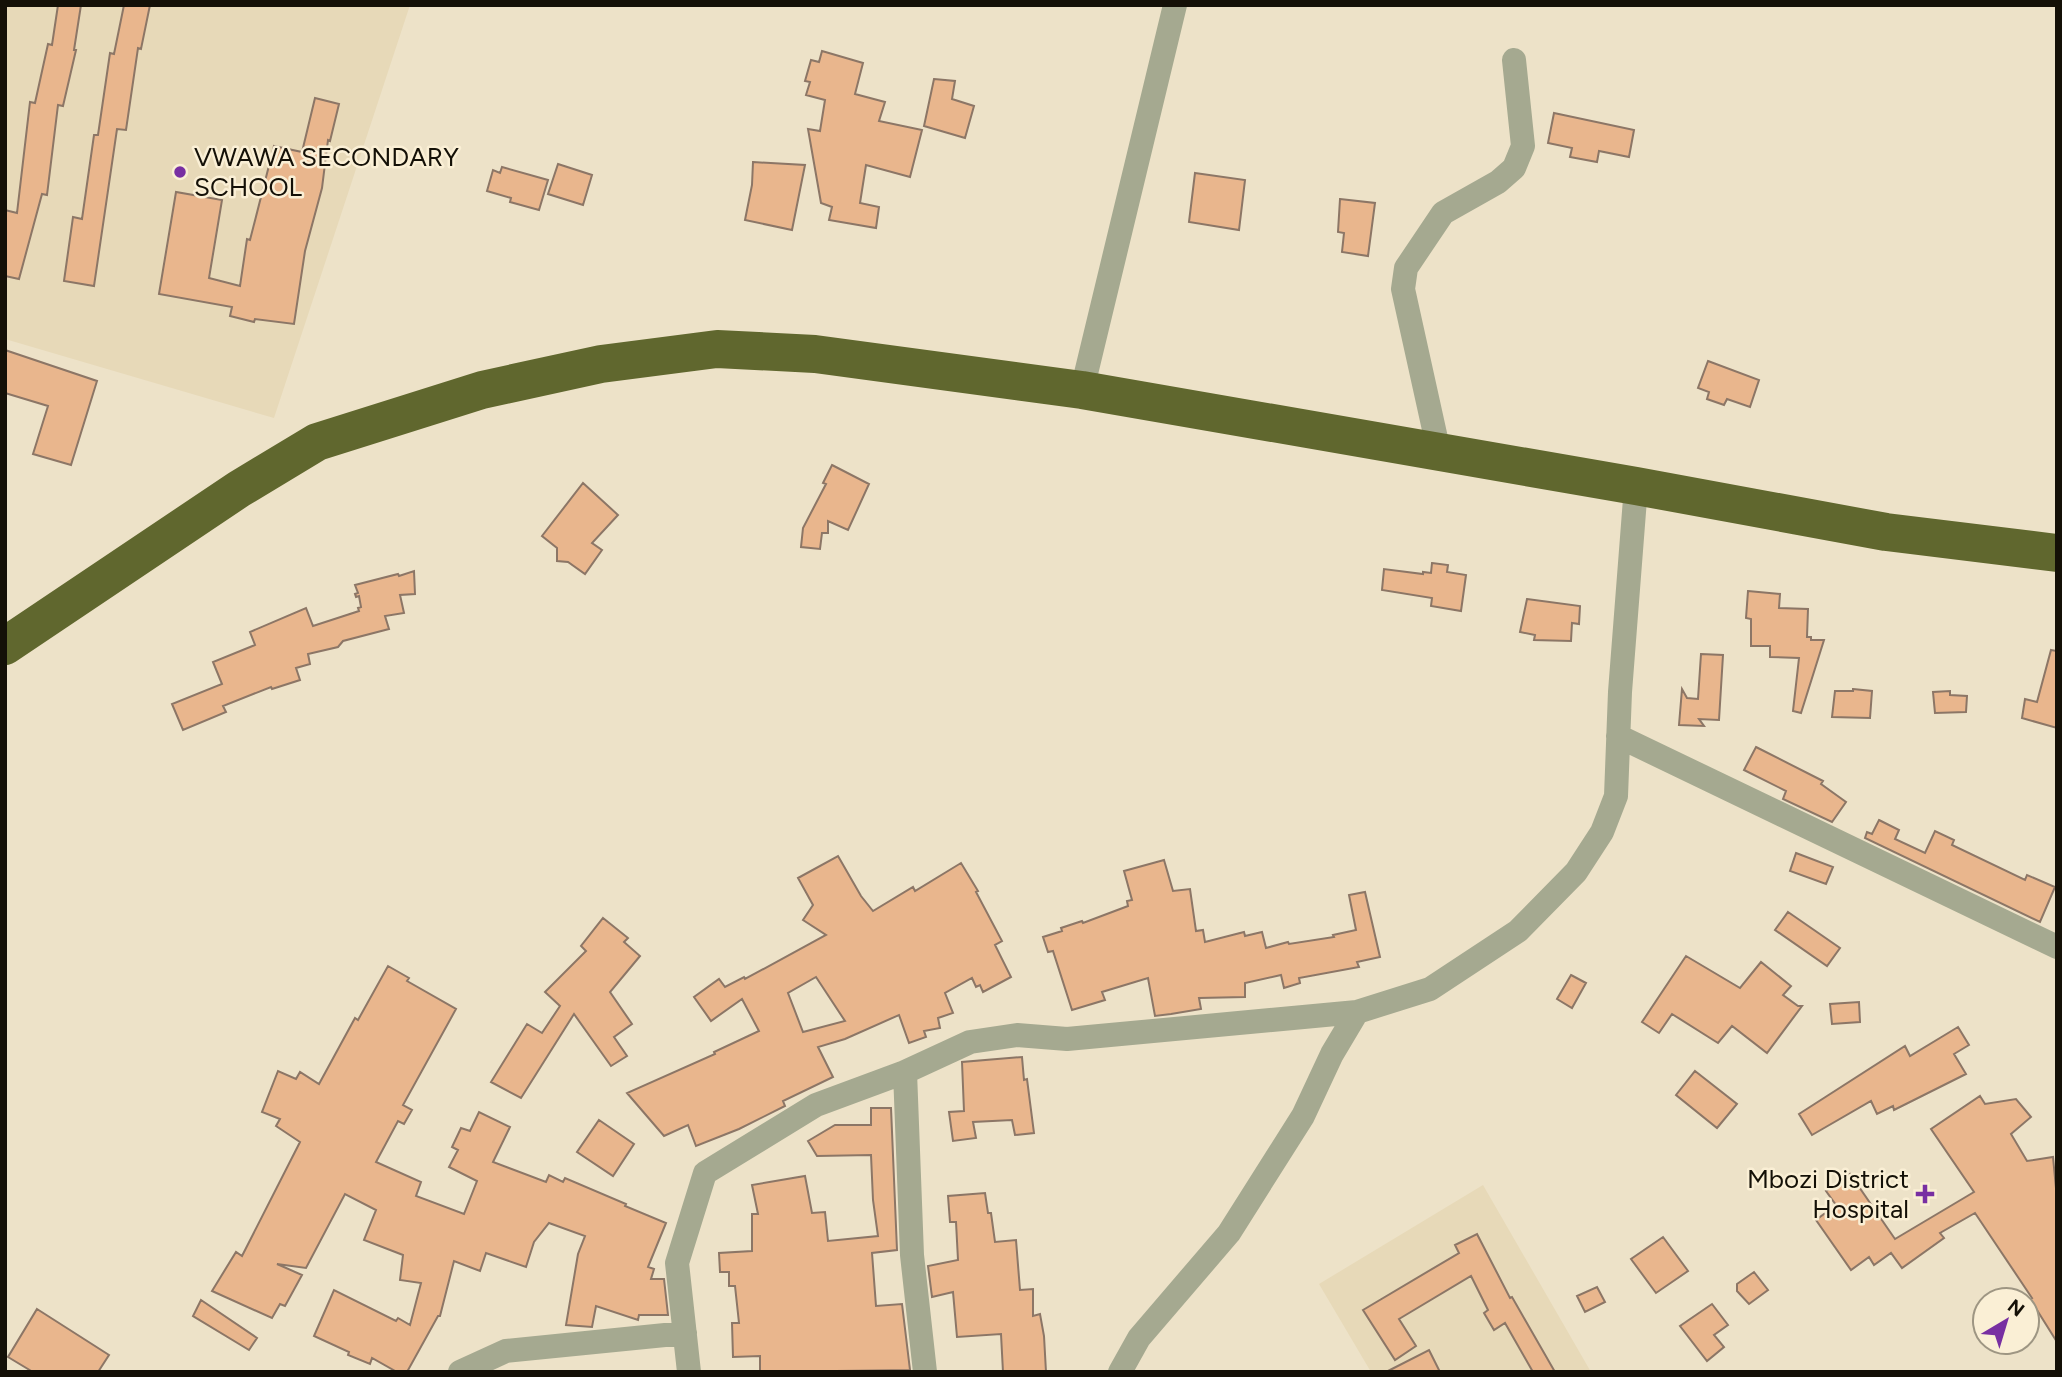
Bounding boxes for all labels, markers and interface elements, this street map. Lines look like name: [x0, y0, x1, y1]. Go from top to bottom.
place label: VWAWA SECONDARY SCHOOL: [194, 141, 459, 203]
marker: VWAWA SECONDARY SCHOOL: [172, 164, 188, 180]
place label: Mbozi District Hospital: [1747, 1163, 1909, 1225]
marker: Mbozi District Hospital: [1915, 1184, 1935, 1204]
north arrow: [1971, 1286, 2041, 1356]
text: N: [2003, 1294, 2029, 1322]

